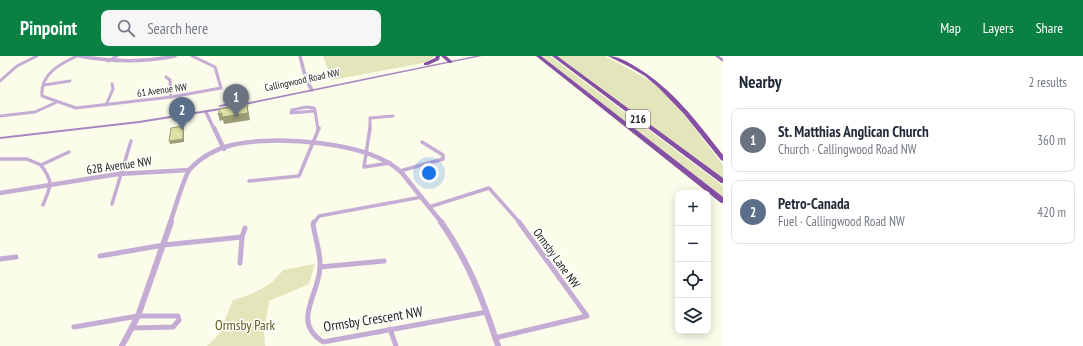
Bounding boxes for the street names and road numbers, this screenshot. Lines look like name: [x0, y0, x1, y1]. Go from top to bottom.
street label: Callingwood Road NW: [263, 66, 341, 94]
street label: 61 Avenue NW: [136, 80, 188, 100]
road number: 216: [626, 110, 650, 128]
street label: 62B Avenue NW: [85, 153, 153, 177]
street label: Ormsby Lane NW: [530, 225, 584, 291]
street label: Ormsby Crescent NW: [322, 302, 424, 336]

